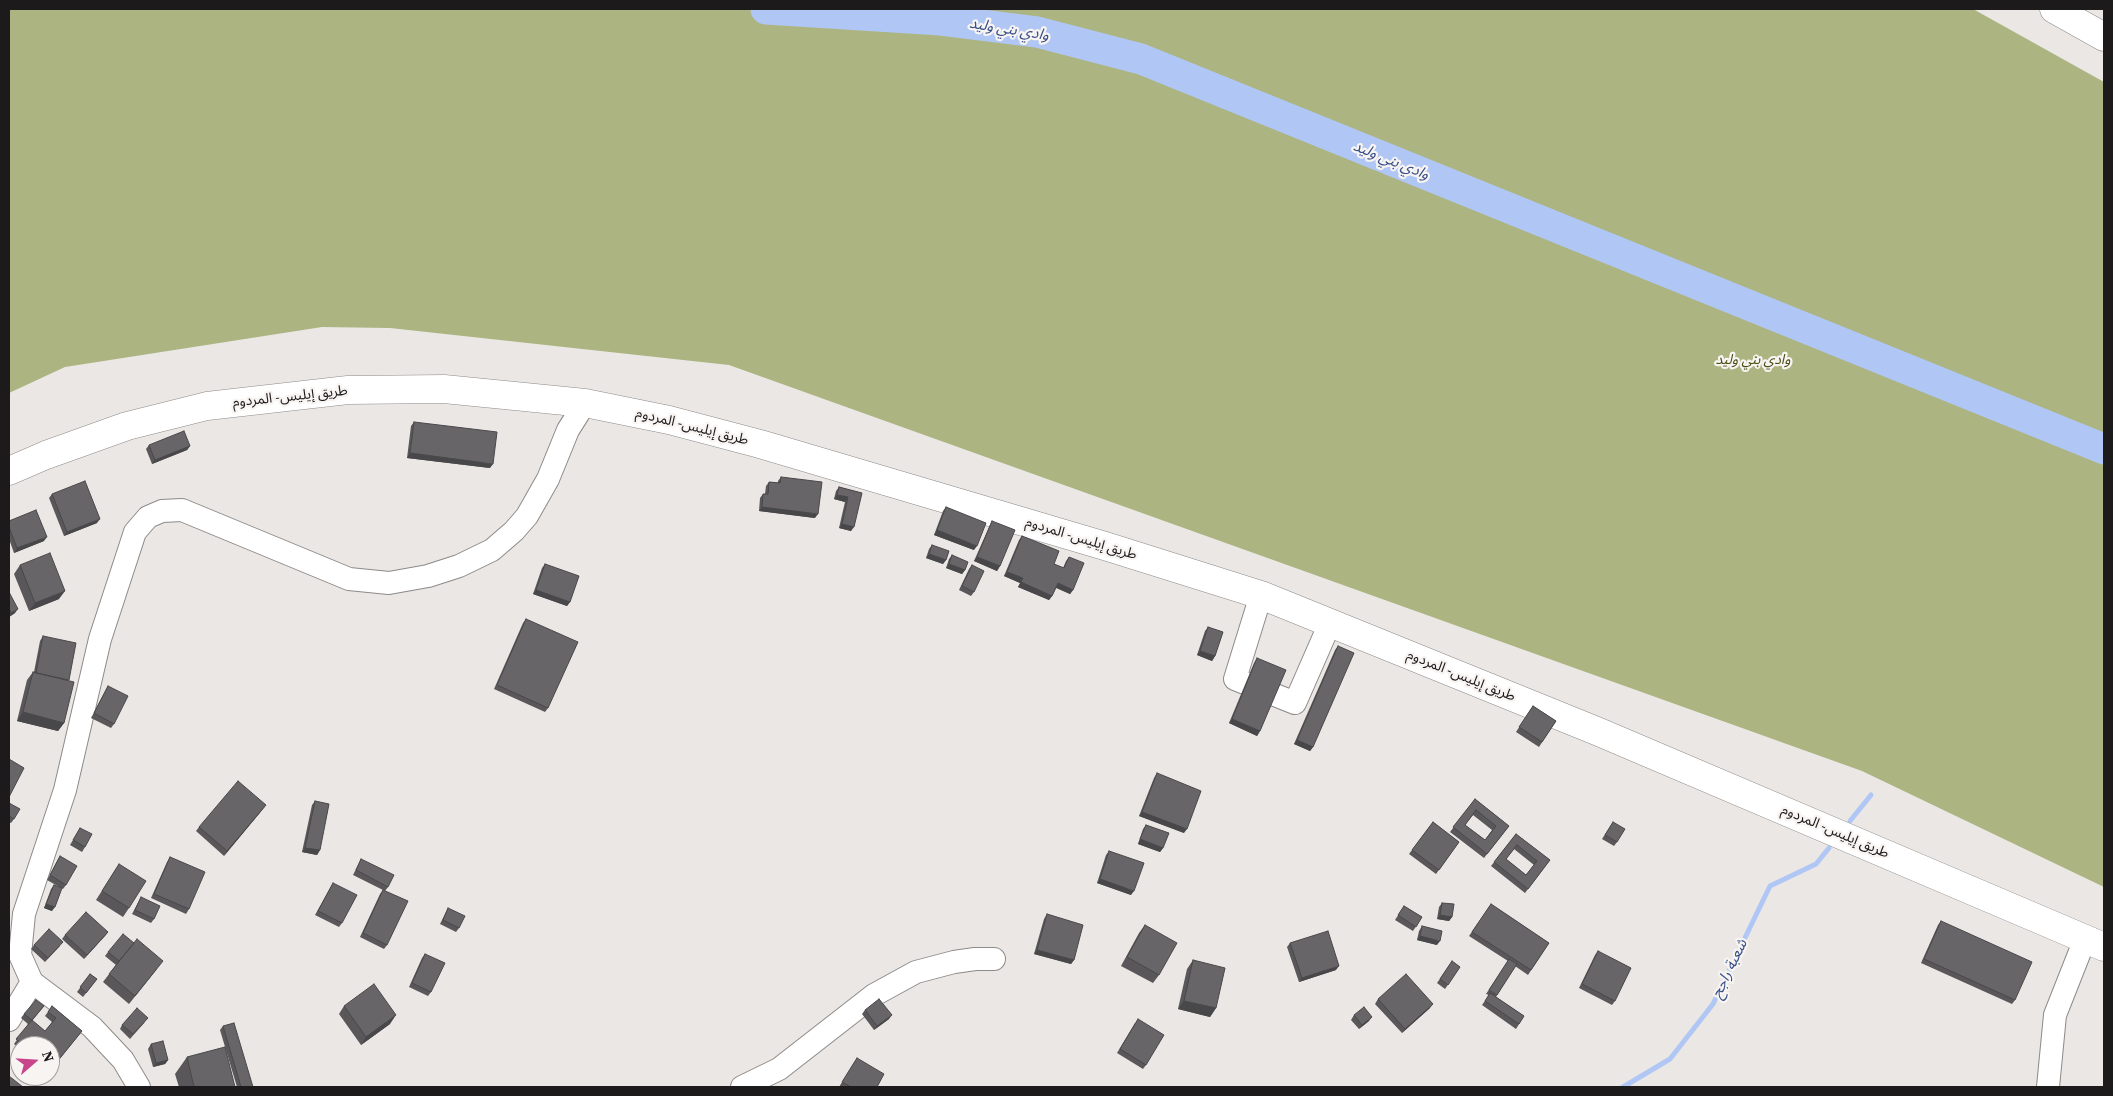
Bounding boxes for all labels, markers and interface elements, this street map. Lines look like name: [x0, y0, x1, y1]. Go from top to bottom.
water label: وادي بني وليد: [968, 15, 1050, 45]
water label: وادي بني وليد: [1350, 138, 1432, 184]
park label: وادي بني وليد: [1716, 352, 1790, 368]
street label: طريق إيليس- المردوم: [232, 383, 348, 411]
street label: طريق إيليس- المردوم: [634, 405, 750, 449]
street label: طريق إيليس- المردوم: [1023, 514, 1139, 564]
street label: طريق إيليس- المردوم: [1404, 647, 1518, 705]
street label: طريق إيليس- المردوم: [1779, 802, 1891, 862]
water label: شعبة راجح: [1708, 937, 1752, 1001]
north arrow: [10, 1036, 60, 1086]
text: N: [37, 1048, 59, 1065]

